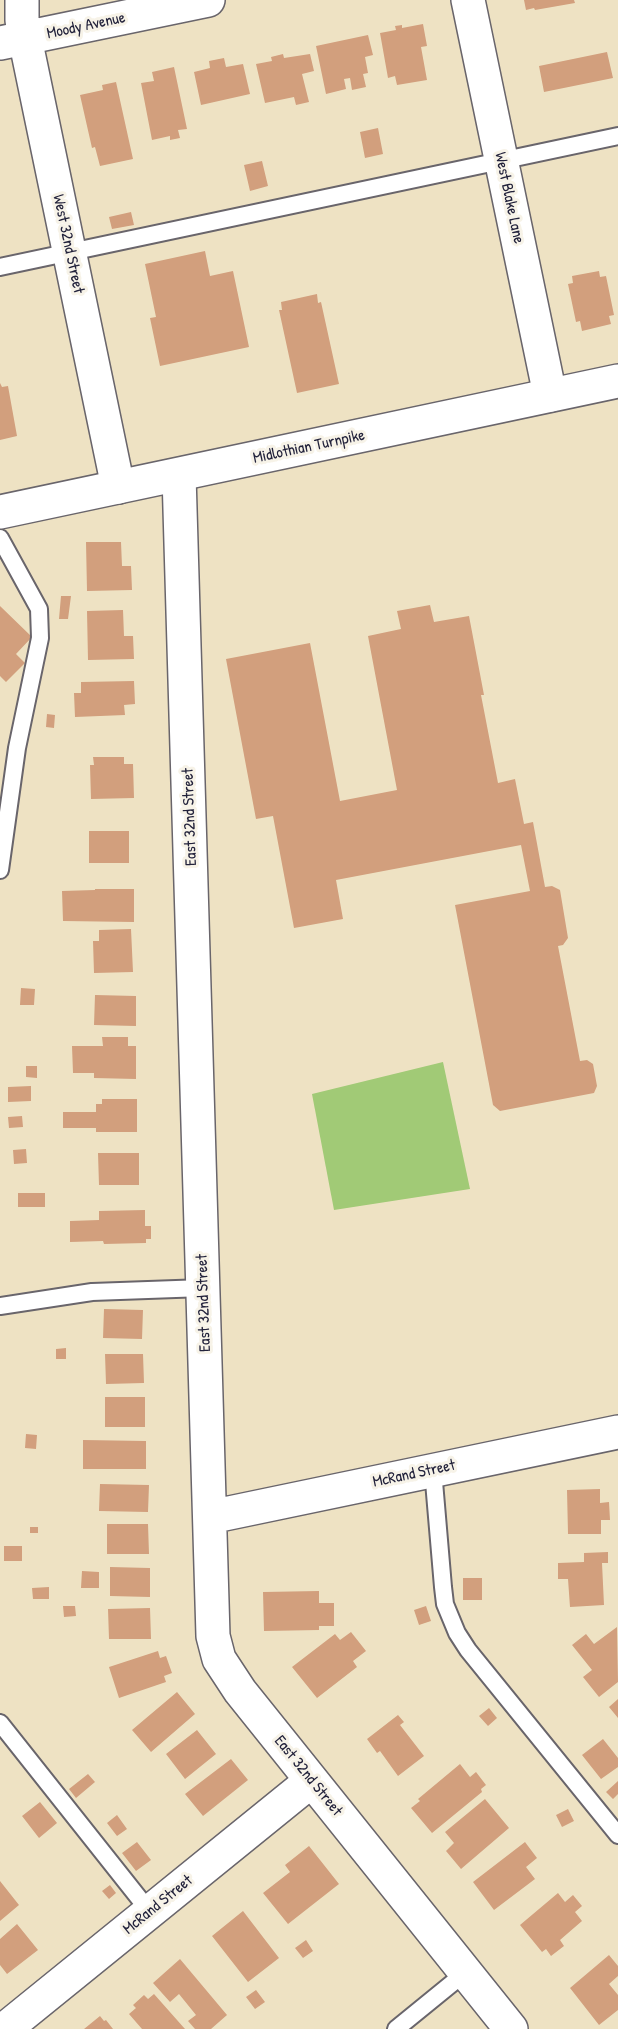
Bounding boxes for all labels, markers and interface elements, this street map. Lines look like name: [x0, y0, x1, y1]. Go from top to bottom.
street label: Moody Avenue: [45, 8, 127, 44]
street label: West Blake Lane: [490, 151, 528, 245]
street label: West 32nd Street: [48, 193, 88, 295]
street label: Midlothian Turnpike: [251, 426, 367, 468]
street label: East 32nd Street: [179, 768, 201, 866]
street label: East 32nd Street: [193, 1254, 215, 1352]
street label: McRand Street: [371, 1456, 457, 1492]
street label: East 32nd Street: [270, 1732, 346, 1820]
street label: McRand Street: [119, 1871, 197, 1939]

